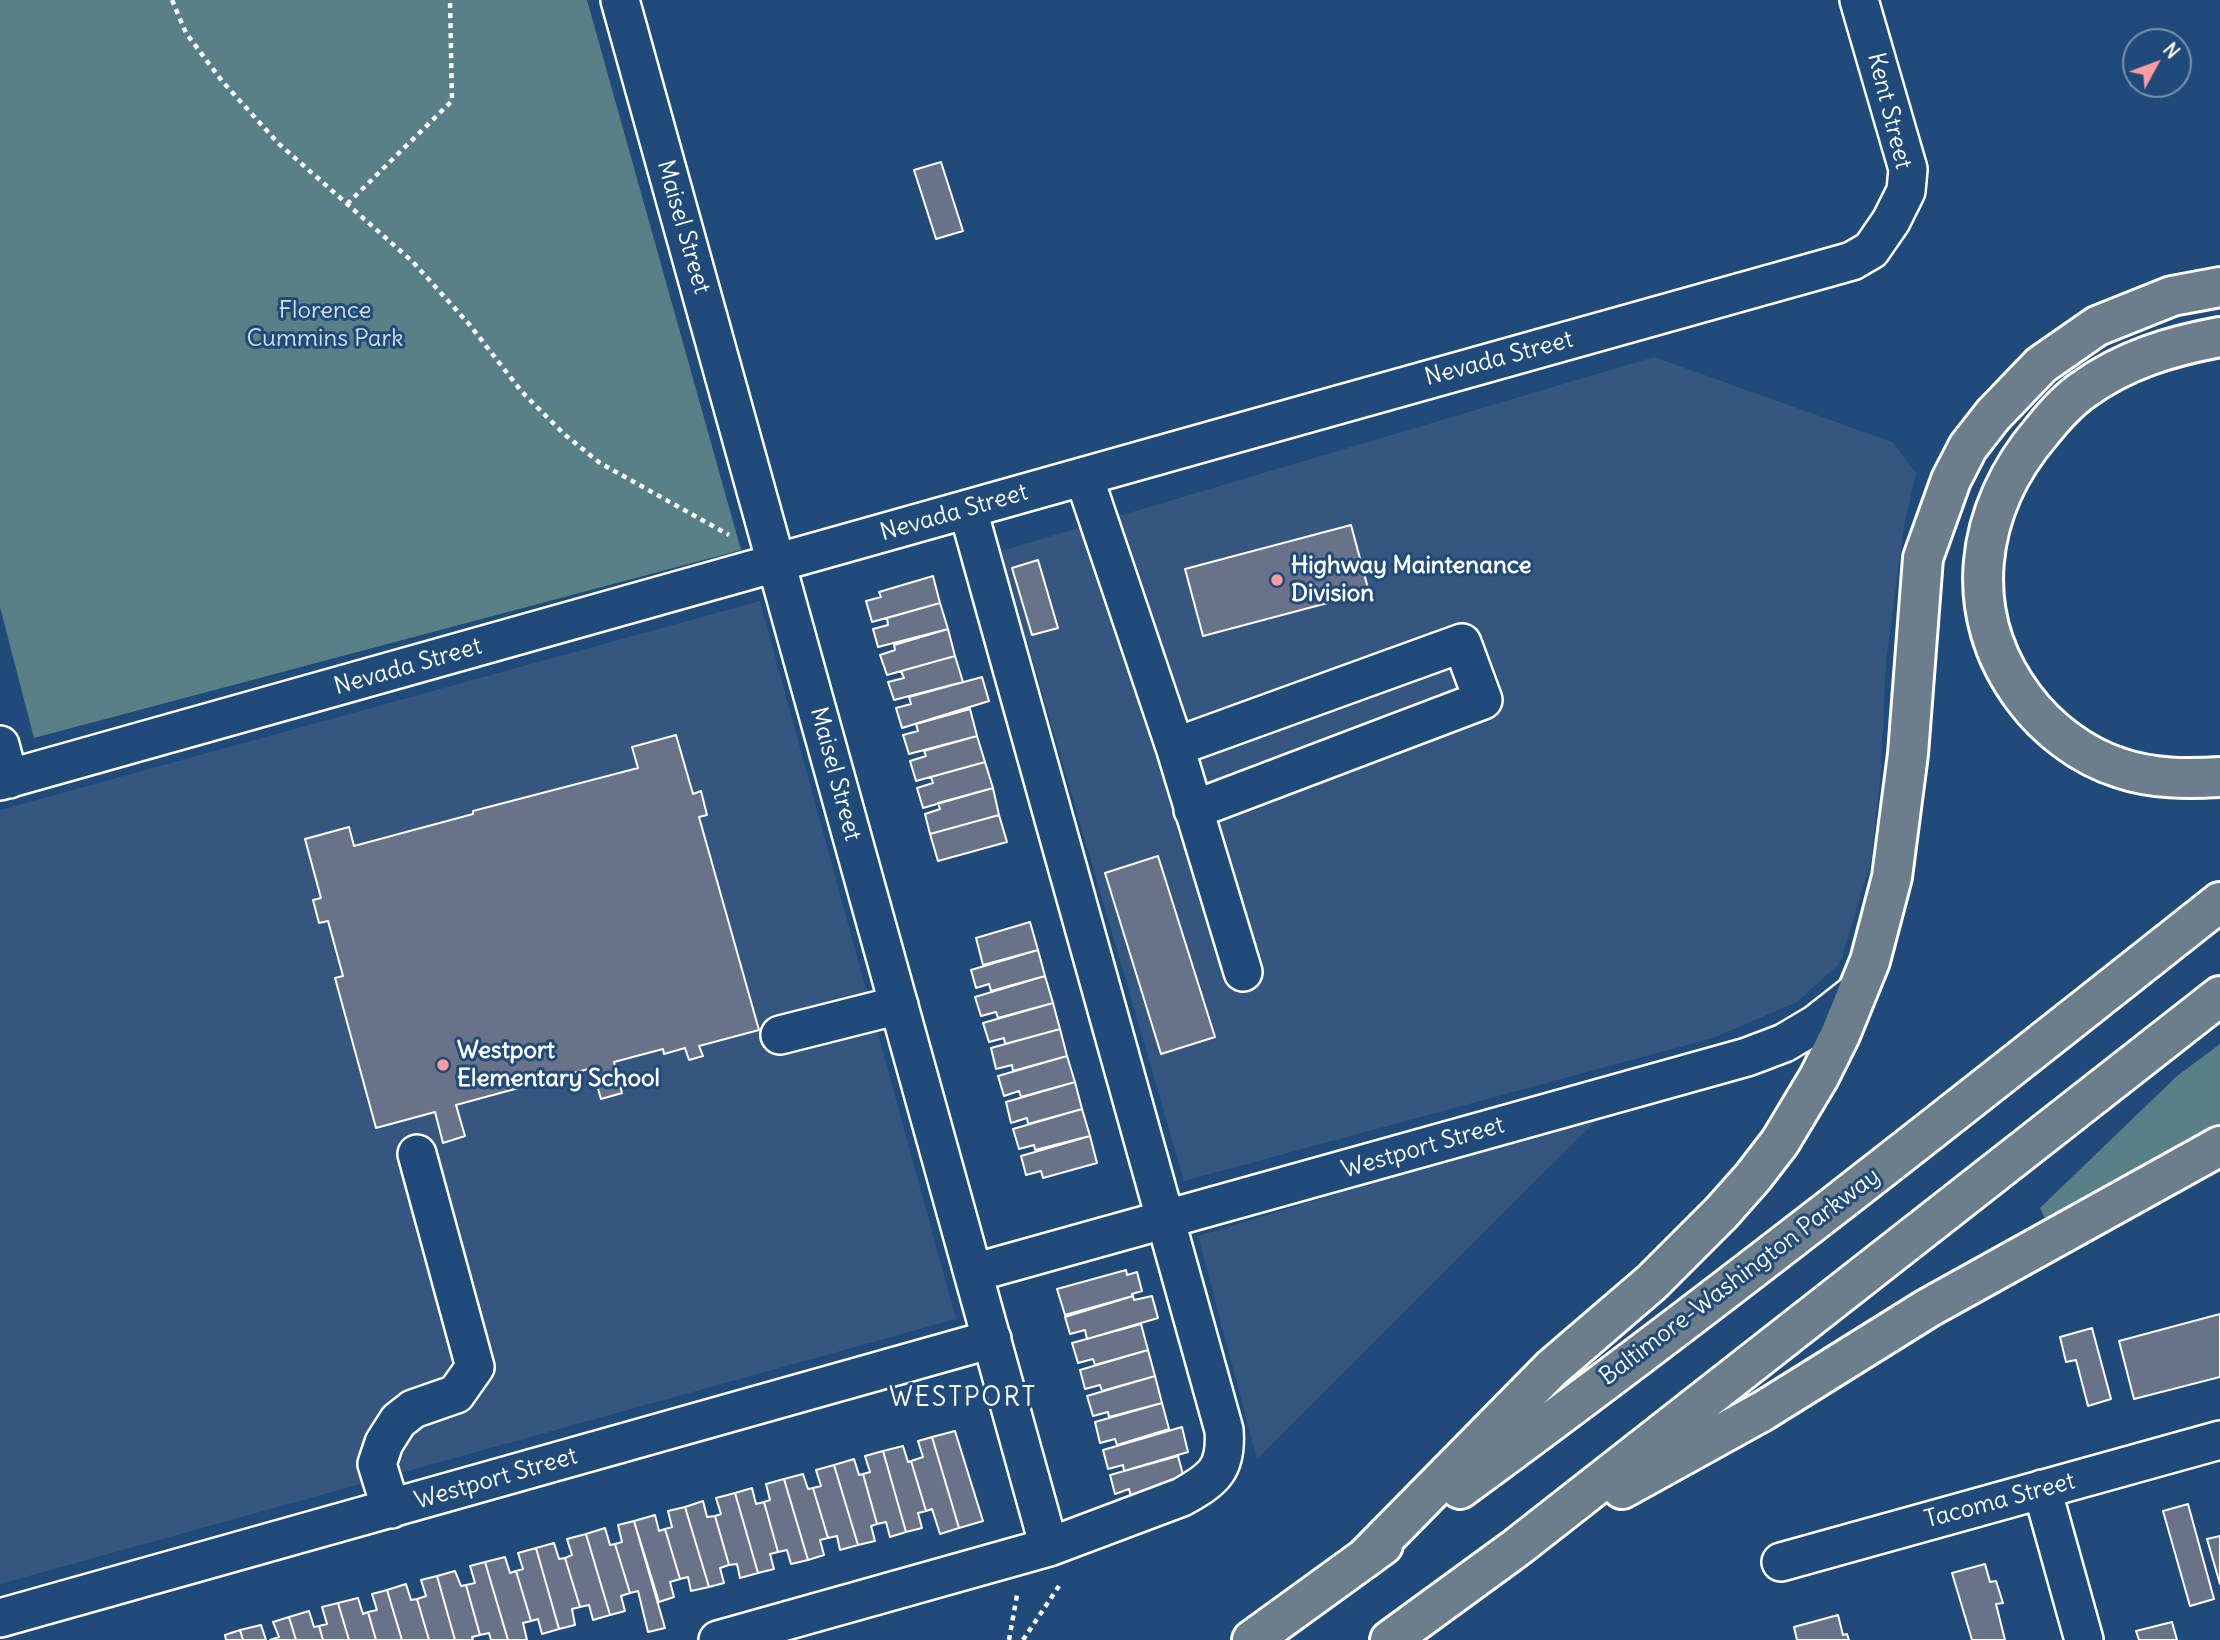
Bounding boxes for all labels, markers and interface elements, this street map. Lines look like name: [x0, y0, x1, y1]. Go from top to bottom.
north arrow: [2122, 28, 2192, 98]
text: N: [2158, 38, 2185, 63]
street label: Kent Street: [1861, 50, 1917, 172]
street label: Maisel Street: [650, 157, 716, 297]
park label: Florence Cummins Park: [246, 297, 404, 353]
street label: Nevada Street: [1422, 325, 1576, 393]
street label: Nevada Street: [877, 478, 1031, 548]
place label: Highway Maintenance Division: [1291, 552, 1532, 608]
marker: Highway Maintenance Division: [1269, 572, 1285, 588]
street label: Nevada Street: [331, 632, 485, 702]
street label: Maisel Street: [803, 704, 867, 844]
place label: Westport Elementary School: [457, 1037, 660, 1093]
marker: Westport Elementary School: [435, 1057, 451, 1073]
street label: Westport Street: [1338, 1111, 1508, 1185]
street label: Baltimore-Washington Parkway: [1594, 1162, 1886, 1392]
district label: WESTPORT: [890, 1383, 1036, 1415]
street label: Westport Street: [411, 1442, 581, 1516]
street label: Tacoma Street: [1922, 1467, 2078, 1535]

